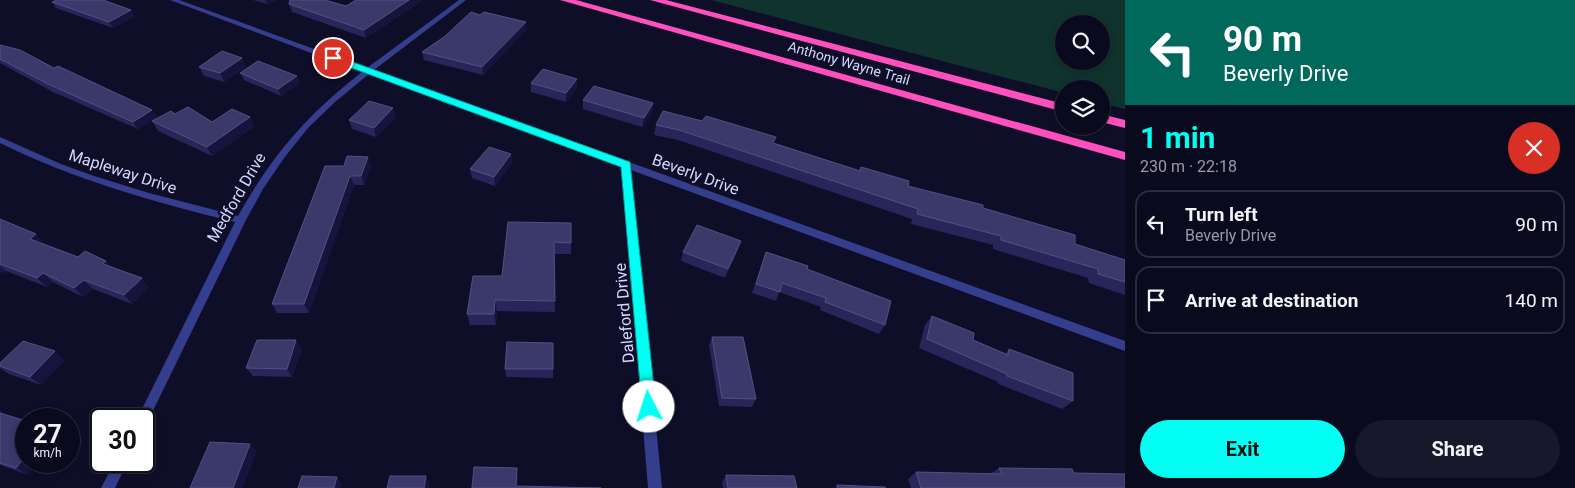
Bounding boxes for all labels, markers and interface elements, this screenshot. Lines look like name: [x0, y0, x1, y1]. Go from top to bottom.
map controls: [1055, 15, 1110, 135]
button: search: [1055, 15, 1110, 70]
text: 90 m: [1223, 19, 1302, 60]
icon: left: [1140, 20, 1205, 85]
pin: [312, 37, 354, 79]
street label: Anthony Wayne Trail: [786, 38, 912, 88]
icon: arrive: [319, 44, 347, 72]
text: Beverly Drive: [1223, 61, 1349, 86]
button: layers: [1055, 80, 1110, 135]
text: 1 min: [1140, 120, 1215, 155]
button: close: [1508, 122, 1560, 174]
street label: Mapleway Drive: [67, 145, 179, 198]
street label: Medford Drive: [203, 149, 270, 245]
street label: Beverly Drive: [650, 150, 742, 199]
text: 230 m · 22:18: [1140, 157, 1237, 176]
text: Turn left: [1185, 203, 1258, 226]
icon: left: [1142, 210, 1170, 238]
text: 90 m: [1515, 213, 1558, 236]
text: Beverly Drive: [1185, 226, 1276, 245]
street label: Daleford Drive: [611, 262, 638, 364]
icon: arrive: [1142, 286, 1170, 314]
text: Arrive at destination: [1185, 289, 1358, 312]
text: 140 m: [1505, 289, 1558, 312]
position arrow: [622, 380, 674, 432]
speed limit sign: 30: [90, 408, 155, 473]
text: 27: [33, 420, 62, 449]
button: Exit: [1140, 420, 1345, 478]
button: Share: [1355, 420, 1560, 478]
text: km/h: [33, 446, 62, 460]

